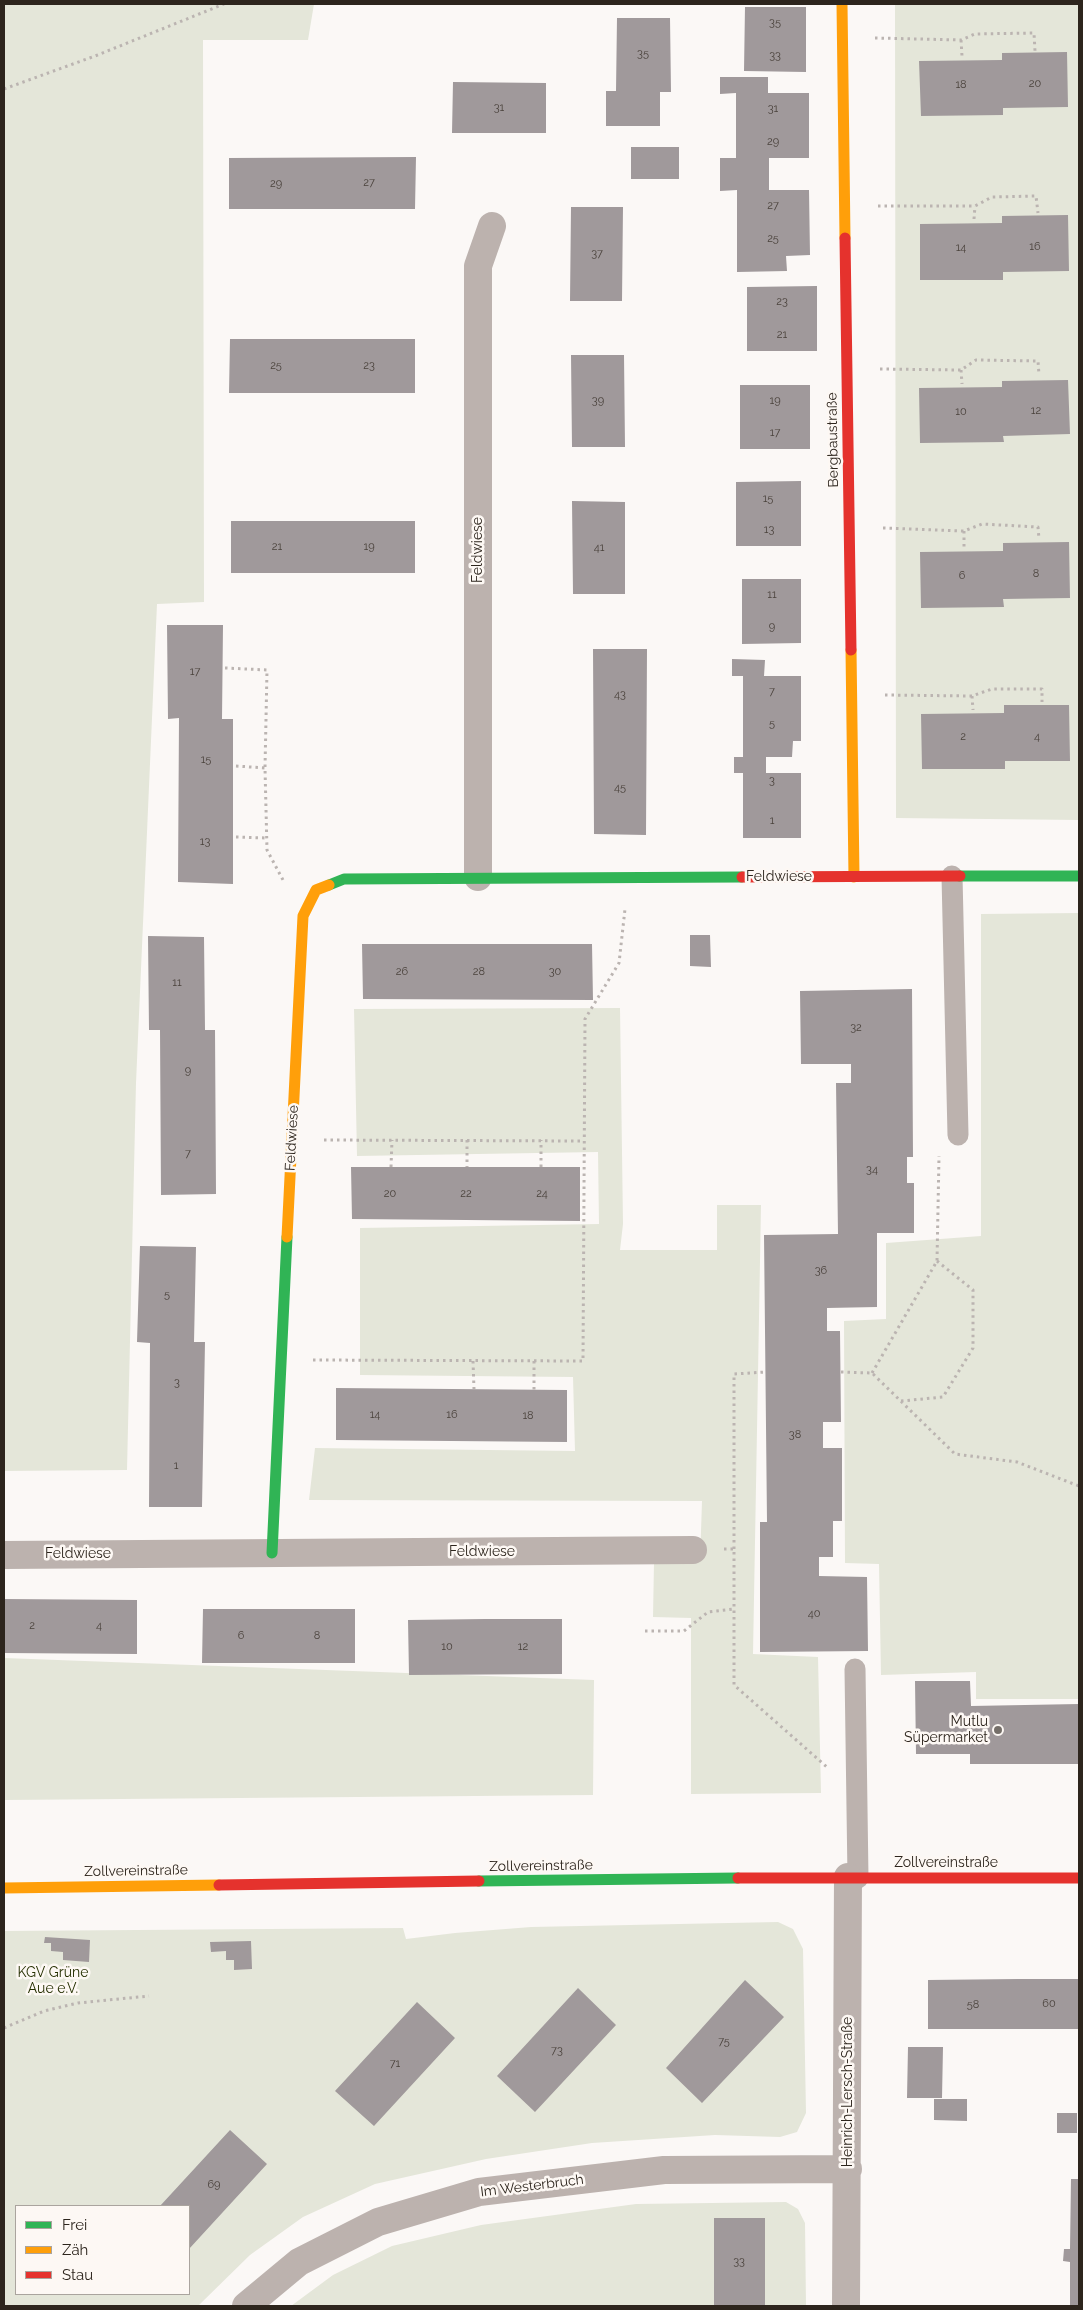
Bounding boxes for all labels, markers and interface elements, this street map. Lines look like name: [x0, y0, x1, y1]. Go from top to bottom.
house number: 35: [769, 16, 781, 30]
house number: 35: [637, 47, 649, 61]
house number: 33: [769, 49, 781, 63]
house number: 20: [1029, 77, 1041, 91]
house number: 18: [955, 78, 967, 92]
house number: 31: [494, 101, 504, 115]
house number: 31: [768, 102, 778, 116]
house number: 29: [767, 135, 779, 149]
house number: 27: [363, 176, 375, 190]
house number: 29: [270, 177, 282, 191]
house number: 27: [767, 199, 779, 213]
house number: 25: [767, 232, 779, 246]
house number: 16: [1029, 240, 1041, 254]
house number: 14: [956, 241, 966, 255]
house number: 37: [591, 247, 603, 261]
house number: 23: [776, 295, 788, 309]
house number: 21: [777, 328, 787, 342]
house number: 25: [270, 359, 282, 373]
house number: 23: [363, 359, 375, 373]
street label: Bergbaustraße: [824, 392, 842, 488]
house number: 39: [592, 394, 604, 408]
house number: 19: [769, 394, 781, 408]
house number: 12: [1031, 404, 1041, 418]
house number: 10: [955, 405, 967, 419]
house number: 17: [770, 426, 780, 440]
house number: 15: [763, 492, 773, 506]
street label: Feldwiese: [470, 517, 486, 583]
house number: 13: [764, 523, 774, 537]
house number: 21: [272, 540, 282, 554]
house number: 19: [363, 540, 375, 554]
house number: 41: [594, 541, 604, 555]
house number: 8: [1033, 567, 1039, 581]
house number: 6: [959, 569, 965, 583]
house number: 11: [767, 588, 777, 602]
house number: 9: [769, 620, 775, 634]
house number: 17: [190, 665, 200, 679]
house number: 7: [769, 685, 775, 699]
house number: 43: [614, 688, 626, 702]
house number: 5: [769, 717, 775, 731]
house number: 2: [960, 730, 966, 744]
house number: 4: [1034, 730, 1040, 744]
house number: 15: [201, 753, 211, 767]
house number: 3: [769, 774, 775, 788]
house number: 45: [614, 781, 626, 795]
house number: 1: [770, 814, 774, 828]
house number: 13: [200, 835, 210, 849]
street label: Feldwiese: [746, 869, 812, 885]
house number: 26: [396, 965, 408, 979]
house number: 28: [473, 965, 485, 979]
house number: 30: [549, 965, 561, 979]
house number: 11: [172, 976, 182, 990]
house number: 32: [850, 1021, 862, 1035]
house number: 9: [185, 1064, 191, 1078]
street label: Feldwiese: [282, 1105, 302, 1171]
house number: 7: [185, 1147, 191, 1161]
house number: 34: [866, 1163, 878, 1177]
house number: 20: [384, 1187, 396, 1201]
house number: 22: [460, 1187, 472, 1201]
house number: 24: [536, 1187, 548, 1201]
house number: 36: [815, 1264, 827, 1278]
house number: 5: [164, 1288, 170, 1302]
house number: 3: [174, 1376, 180, 1390]
house number: 14: [370, 1408, 380, 1422]
house number: 16: [446, 1408, 458, 1422]
house number: 18: [522, 1409, 534, 1423]
house number: 38: [789, 1428, 801, 1442]
house number: 1: [174, 1459, 178, 1473]
street label: Feldwiese: [449, 1544, 515, 1560]
street label: Feldwiese: [45, 1546, 111, 1562]
house number: 40: [808, 1607, 820, 1621]
house number: 2: [29, 1619, 35, 1633]
house number: 4: [96, 1619, 102, 1633]
house number: 6: [238, 1629, 244, 1643]
house number: 8: [314, 1629, 320, 1643]
house number: 10: [441, 1640, 453, 1654]
house number: 12: [518, 1640, 528, 1654]
place label: Mutlu Süpermarket: [904, 1714, 988, 1746]
marker: Mutlu Süpermarket: [992, 1724, 1004, 1736]
street label: Zollvereinstraße: [894, 1855, 998, 1871]
street label: Zollvereinstraße: [489, 1857, 593, 1875]
street label: Zollvereinstraße: [84, 1862, 188, 1880]
park label: KGV Grüne Aue e.V.: [18, 1965, 88, 1998]
house number: 60: [1042, 1997, 1056, 2011]
house number: 58: [967, 1998, 979, 2012]
street label: Heinrich-Lersch-Straße: [840, 2017, 856, 2167]
house number: 75: [718, 2035, 730, 2049]
house number: 73: [551, 2044, 563, 2058]
house number: 71: [390, 2057, 400, 2071]
street label: Im Westerbruch: [479, 2171, 585, 2201]
house number: 69: [207, 2178, 221, 2192]
legend: [15, 2205, 190, 2295]
text: Frei: [62, 2216, 87, 2234]
text: Zäh: [62, 2241, 88, 2259]
house number: 33: [733, 2255, 745, 2269]
text: Stau: [62, 2266, 93, 2284]

